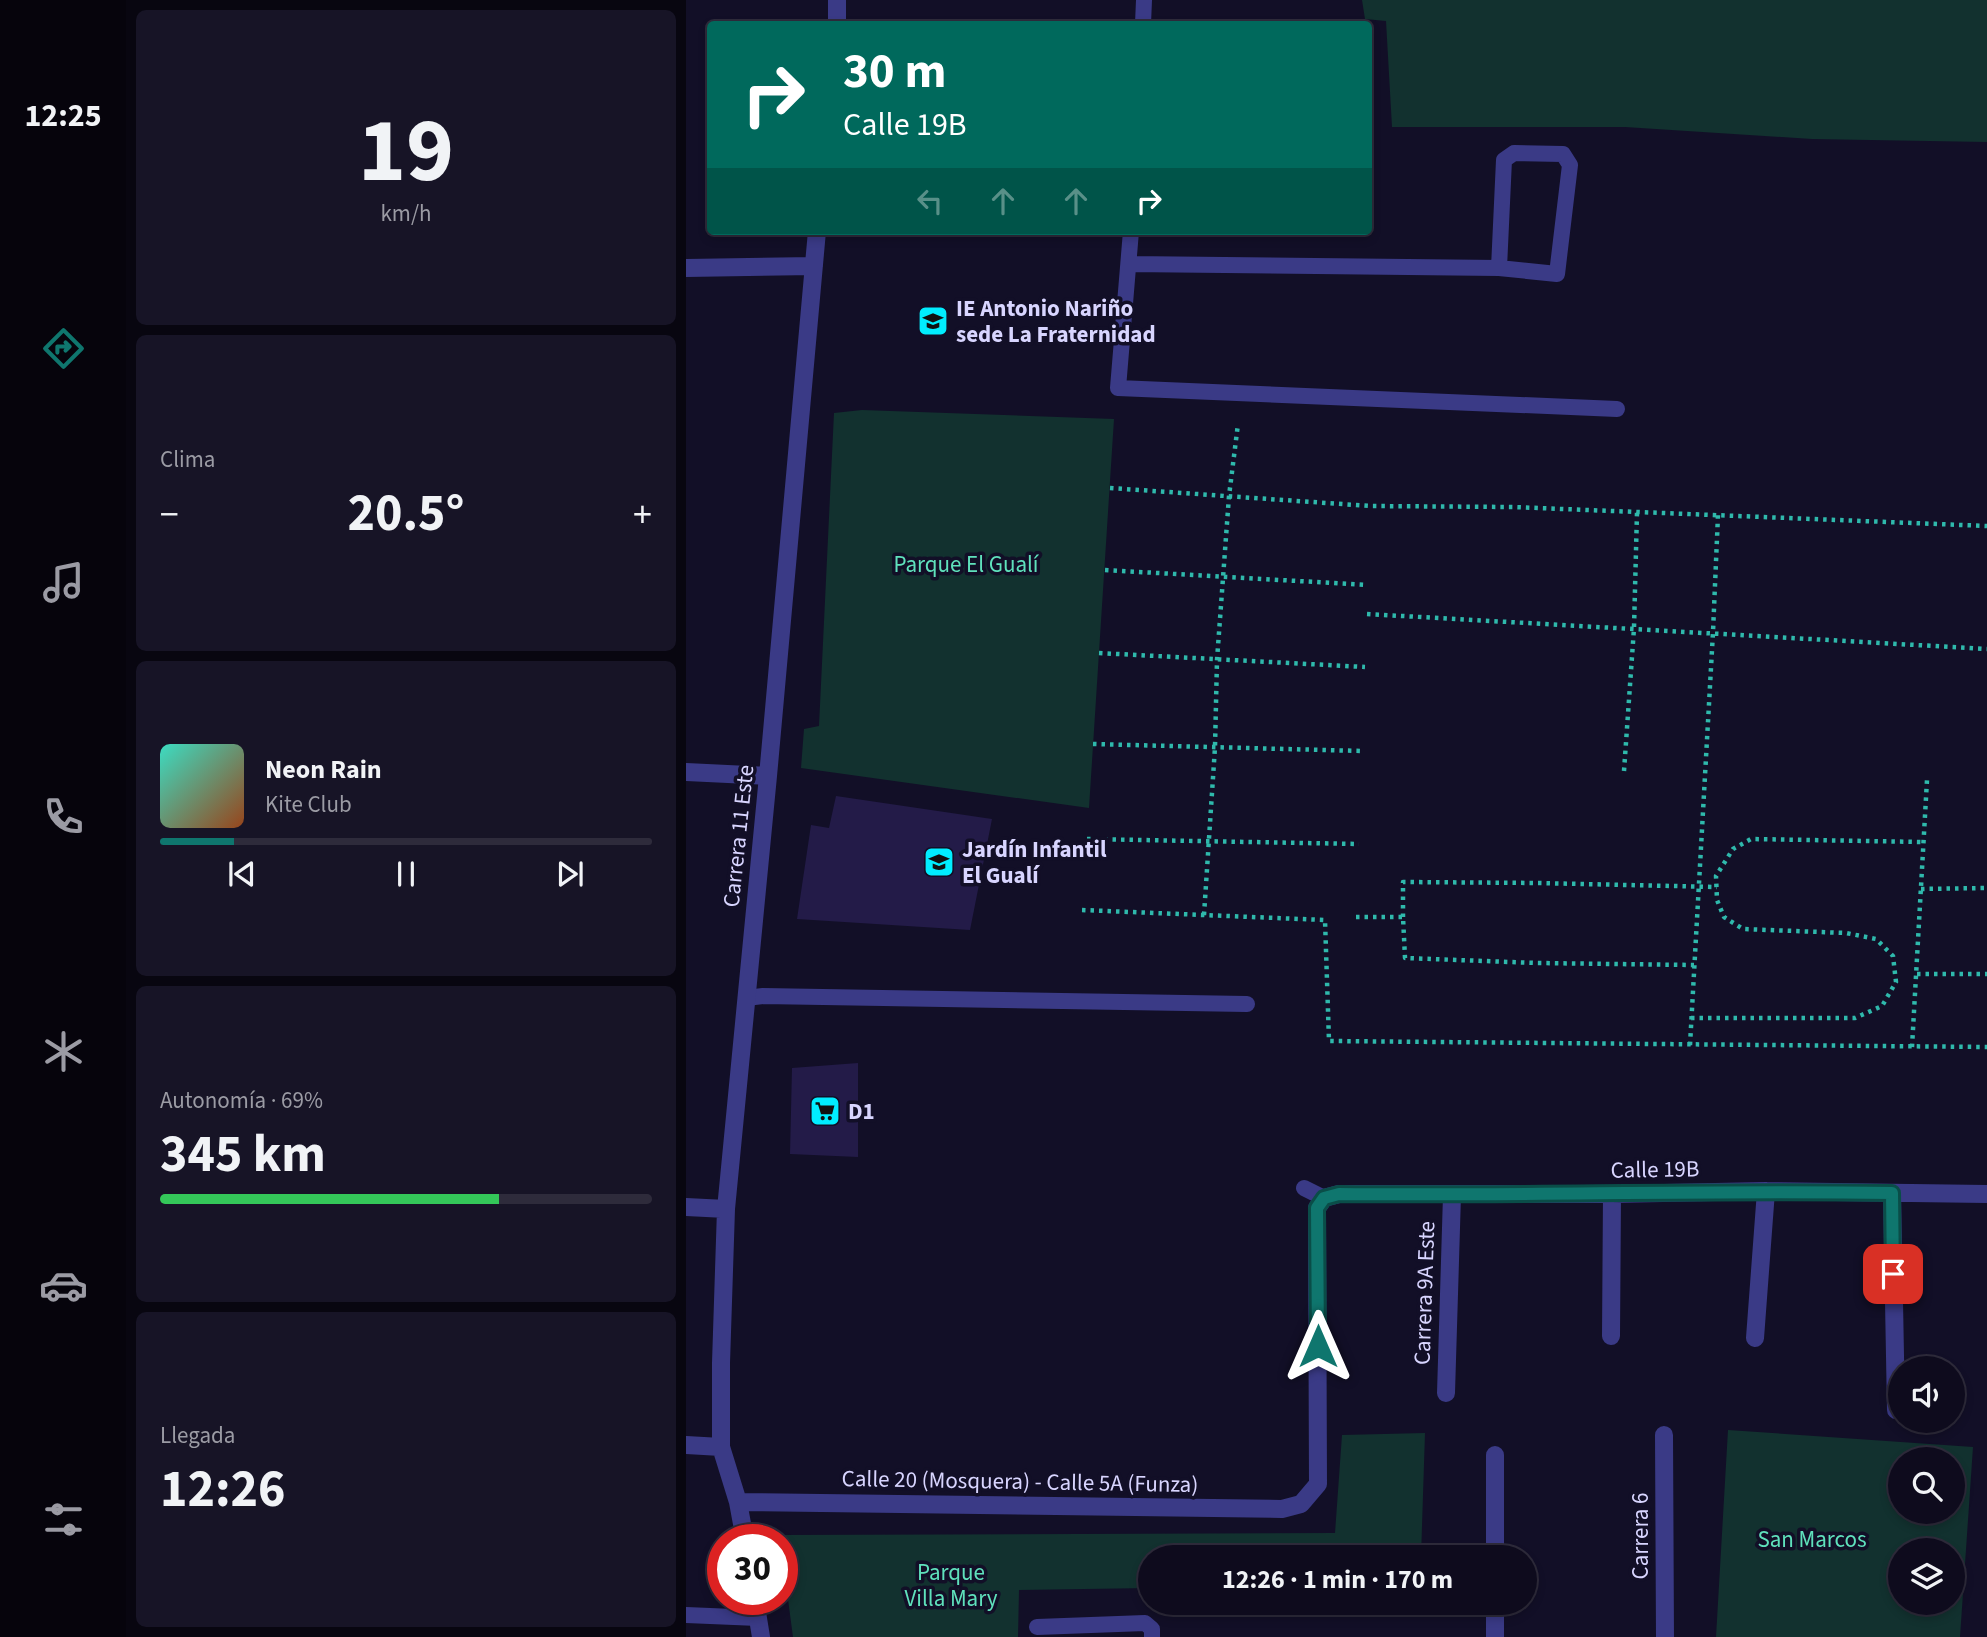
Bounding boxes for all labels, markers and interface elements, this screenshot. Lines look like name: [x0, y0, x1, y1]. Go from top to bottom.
text: 30 m: [843, 37, 947, 107]
icon: right: [728, 49, 819, 140]
text: 19: [358, 87, 454, 216]
text: 12:25: [24, 93, 102, 139]
text: Calle 19B: [843, 102, 967, 148]
icon: left: [911, 182, 949, 220]
icon: ahead: [984, 182, 1022, 220]
icon: ahead: [1057, 182, 1095, 220]
icon: right: [1130, 182, 1168, 220]
text: km/h: [380, 197, 432, 230]
place label: IE Antonio Nariño sede La Fraternidad: [956, 292, 1156, 351]
school or university icon: IE Antonio Nariño sede La Fraternidad: [916, 304, 950, 338]
icon: directions: [39, 324, 88, 373]
text: Clima: [160, 443, 215, 476]
text: 20.5°: [348, 477, 464, 551]
text: −: [160, 488, 179, 542]
text: +: [633, 488, 652, 542]
park label: Parque El Gualí: [893, 548, 1040, 581]
icon: music: [39, 558, 88, 607]
text: Neon Rain: [265, 751, 382, 788]
street label: Carrera 11 Este: [715, 763, 762, 909]
text: Kite Club: [265, 788, 352, 821]
icon: phone: [39, 792, 88, 841]
place label: Jardín Infantil El Gualí: [962, 833, 1107, 892]
school or university icon: Jardín Infantil El Gualí: [922, 845, 956, 879]
icon: previous: [223, 855, 261, 893]
icon: pause: [387, 855, 425, 893]
icon: next: [551, 855, 589, 893]
icon: climate: [39, 1027, 88, 1076]
text: Autonomía · 69%: [160, 1084, 323, 1117]
supermarket icon: D1: [808, 1094, 842, 1128]
place label: D1: [848, 1095, 875, 1128]
text: 345 km: [160, 1118, 326, 1192]
street label: Calle 19B: [1610, 1152, 1700, 1187]
street label: Carrera 9A Este: [1405, 1220, 1444, 1366]
pin: [1863, 1244, 1923, 1304]
icon: arrive: [1874, 1255, 1912, 1293]
icon: car: [39, 1261, 88, 1310]
position arrow: [1281, 1309, 1355, 1383]
map controls: [1888, 1356, 1965, 1615]
button: sound: [1888, 1356, 1965, 1433]
text: Llegada: [160, 1419, 235, 1452]
button: search: [1888, 1447, 1965, 1524]
text: 12:26: [160, 1453, 285, 1527]
street label: Calle 20 (Mosquera) - Calle 5A (Funza): [841, 1462, 1199, 1501]
street label: Carrera 6: [1624, 1493, 1657, 1579]
icon: filters: [39, 1495, 88, 1544]
park label: San Marcos: [1757, 1523, 1867, 1556]
speed limit sign: 30: [707, 1524, 798, 1615]
button: layers: [1888, 1538, 1965, 1615]
park label: Parque Villa Mary: [904, 1556, 998, 1615]
text: 12:26 · 1 min · 170 m: [1222, 1561, 1453, 1598]

